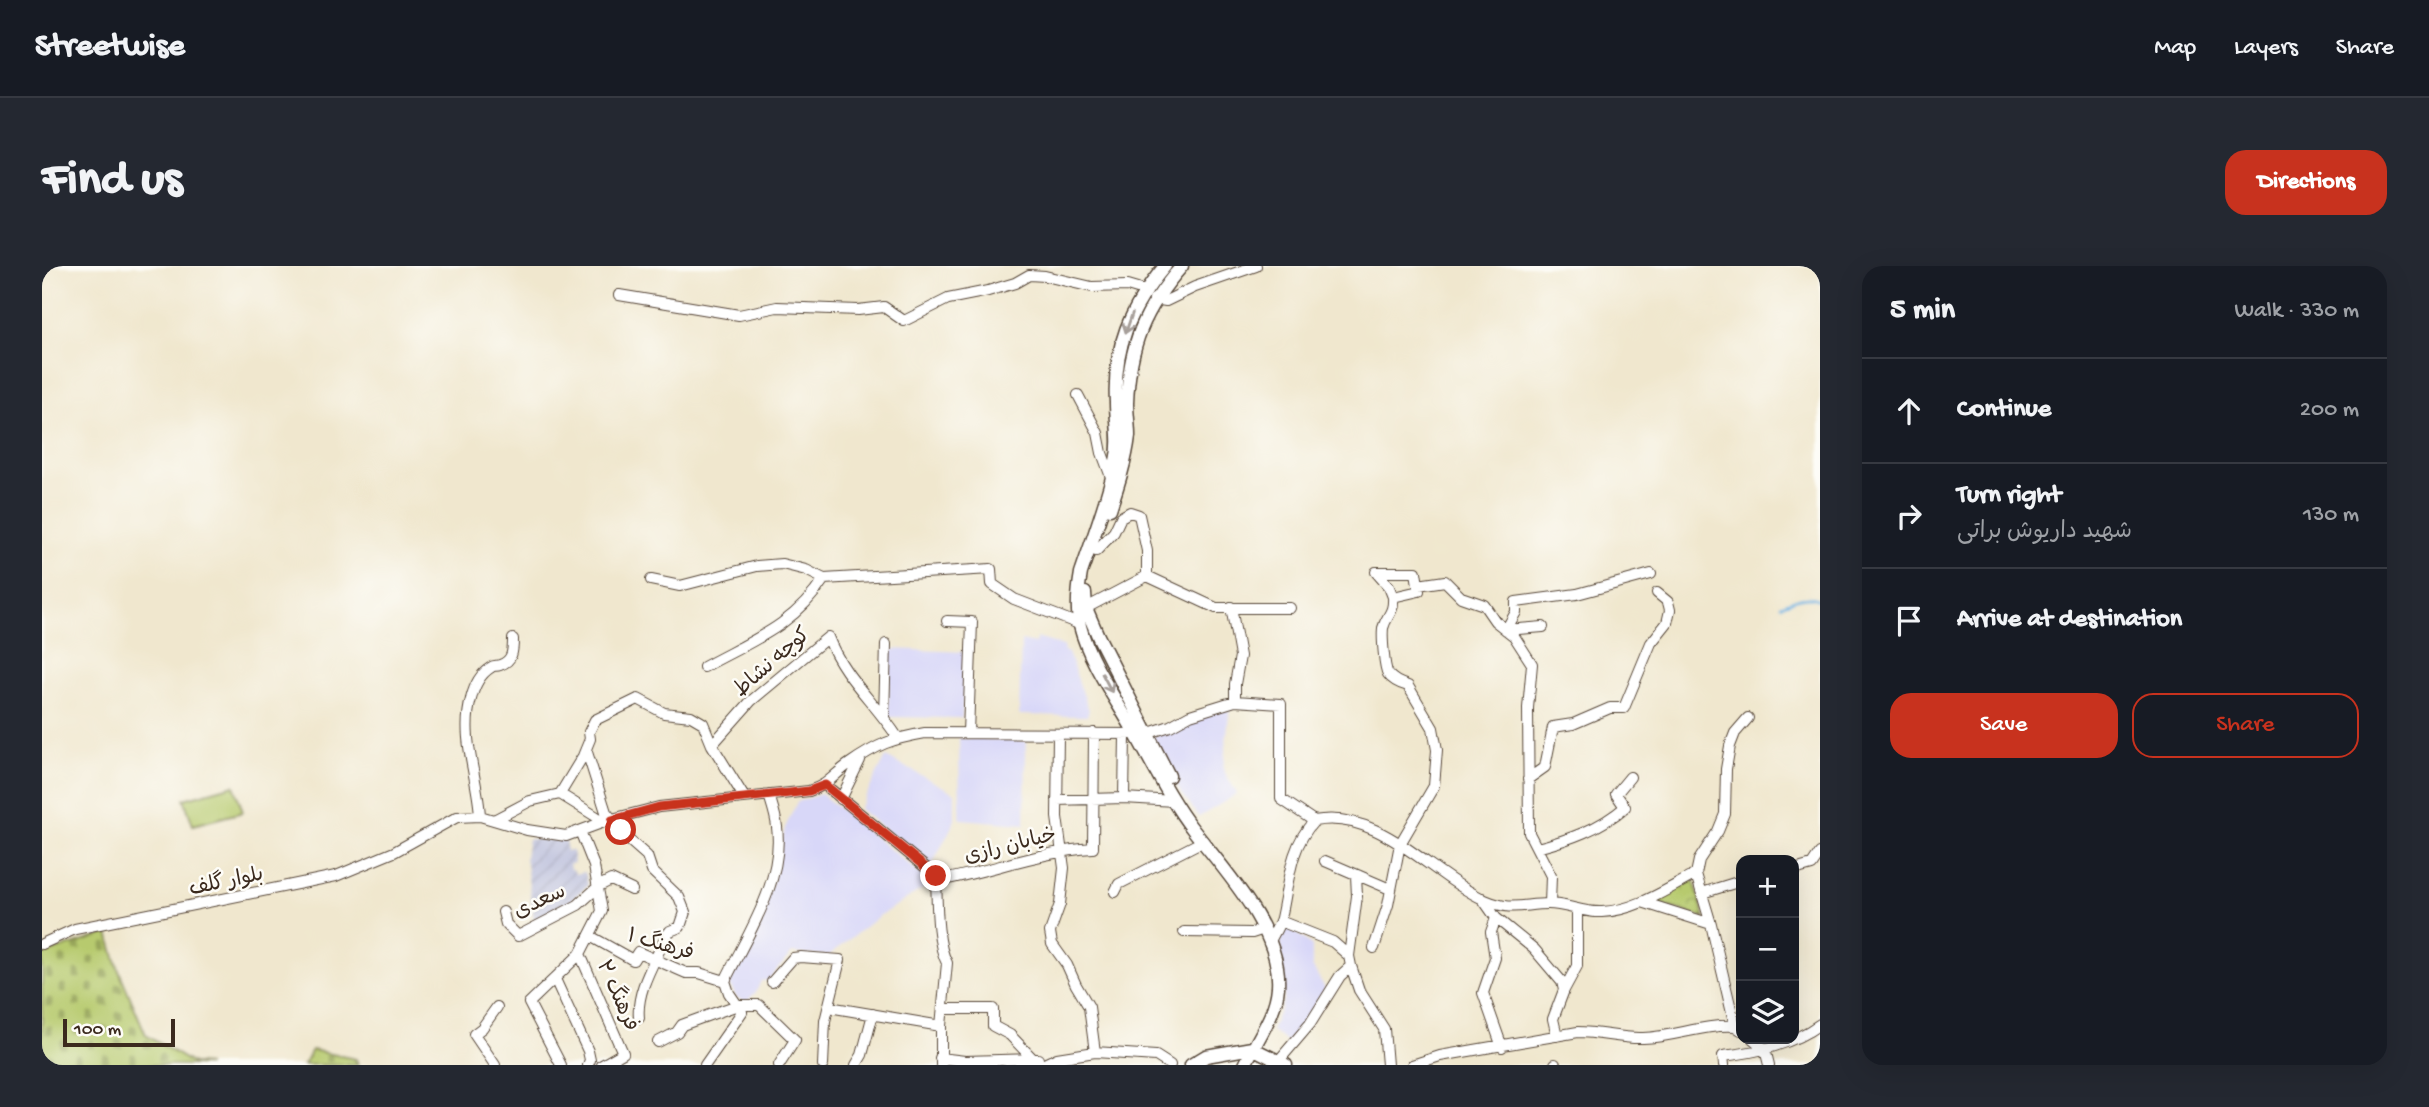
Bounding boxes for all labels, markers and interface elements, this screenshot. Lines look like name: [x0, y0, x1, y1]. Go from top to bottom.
text: Streetwise: [35, 29, 185, 67]
text: Map: [2154, 34, 2196, 63]
text: Layers: [2234, 34, 2298, 63]
text: Share: [2336, 34, 2394, 63]
button: Directions: [2225, 150, 2387, 215]
text: Find us: [42, 153, 182, 211]
text: 5 min: [1890, 294, 1955, 329]
text: Walk · 330 m: [2235, 298, 2359, 325]
one-way arrow: [1122, 312, 1134, 334]
icon: ahead: [1890, 392, 1928, 430]
text: Continue: [1957, 395, 2051, 426]
text: 200 m: [2300, 397, 2359, 424]
text: Turn right: [1957, 481, 2061, 512]
icon: right: [1890, 497, 1928, 535]
text: 130 m: [2303, 502, 2359, 529]
text: شهید داریوش براتی: [1957, 519, 2132, 546]
icon: arrive: [1890, 602, 1928, 640]
text: Arrive at destination: [1957, 605, 2182, 636]
street label: کوچه نشاط: [730, 623, 817, 704]
one-way arrow: [1100, 673, 1114, 693]
button: Save: [1890, 693, 2118, 758]
button: Share: [2132, 693, 2359, 758]
route start: [605, 814, 636, 845]
street label: خیابان رازی: [962, 824, 1059, 871]
map controls: [1736, 855, 1799, 1044]
button: +: [1736, 855, 1799, 918]
street label: بلوار گلف: [187, 860, 266, 903]
route end: [920, 860, 951, 891]
street label: سعدی: [510, 880, 571, 926]
button: −: [1736, 918, 1799, 981]
street label: فرهنگ ۱: [624, 922, 697, 968]
street label: فرهنگ ۲: [589, 956, 645, 1036]
button: layers: [1736, 981, 1799, 1044]
scale bar: [63, 1016, 175, 1048]
text: 100 m: [74, 1019, 121, 1042]

